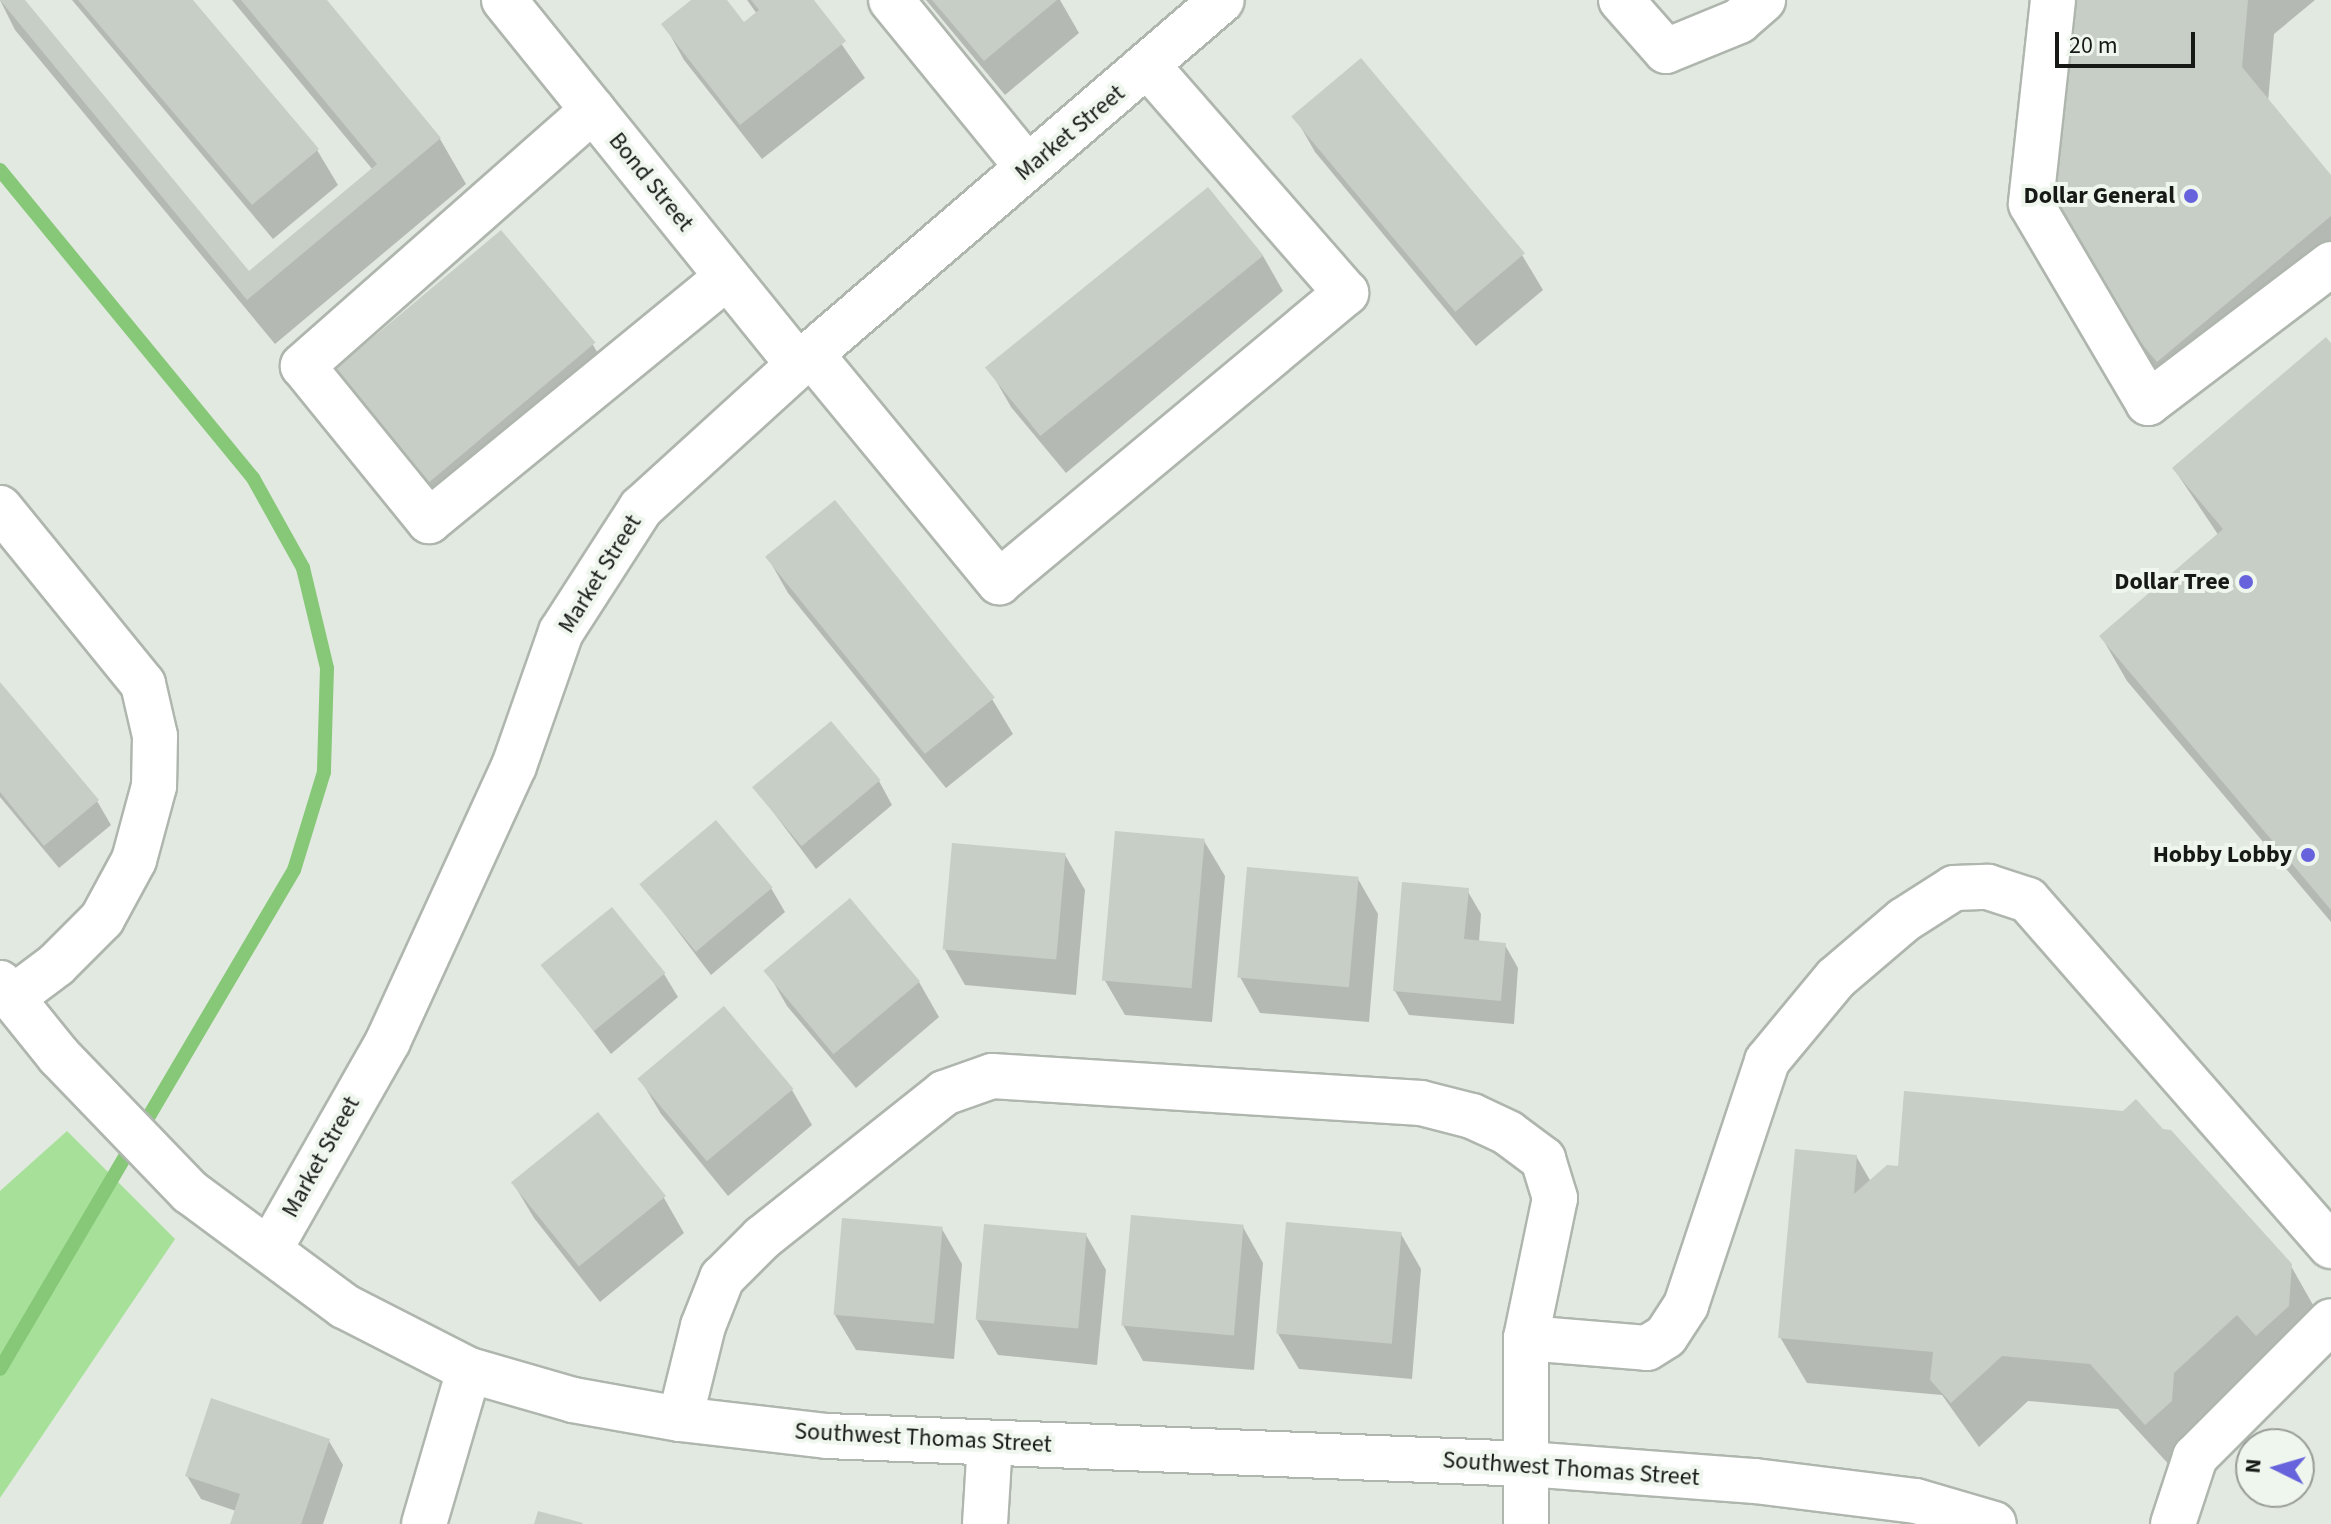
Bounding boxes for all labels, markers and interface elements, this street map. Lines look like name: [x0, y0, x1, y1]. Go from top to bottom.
scale bar: [2059, 16, 2199, 66]
text: 20 m: [2069, 28, 2118, 63]
street label: Market Street: [1009, 79, 1131, 187]
street label: Bond Street: [603, 127, 699, 237]
place label: Dollar General: [2023, 182, 2175, 210]
marker: Dollar General: [2182, 187, 2200, 205]
street label: Market Street: [552, 510, 648, 638]
place label: Dollar Tree: [2114, 568, 2230, 596]
marker: Dollar Tree: [2237, 573, 2255, 591]
place label: Hobby Lobby: [2153, 841, 2292, 869]
marker: Hobby Lobby: [2299, 846, 2317, 864]
street label: Market Street: [276, 1091, 366, 1223]
street label: Southwest Thomas Street: [794, 1417, 1052, 1459]
north arrow: [2235, 1428, 2315, 1508]
street label: Southwest Thomas Street: [1442, 1446, 1700, 1492]
text: N: [2237, 1457, 2270, 1475]

